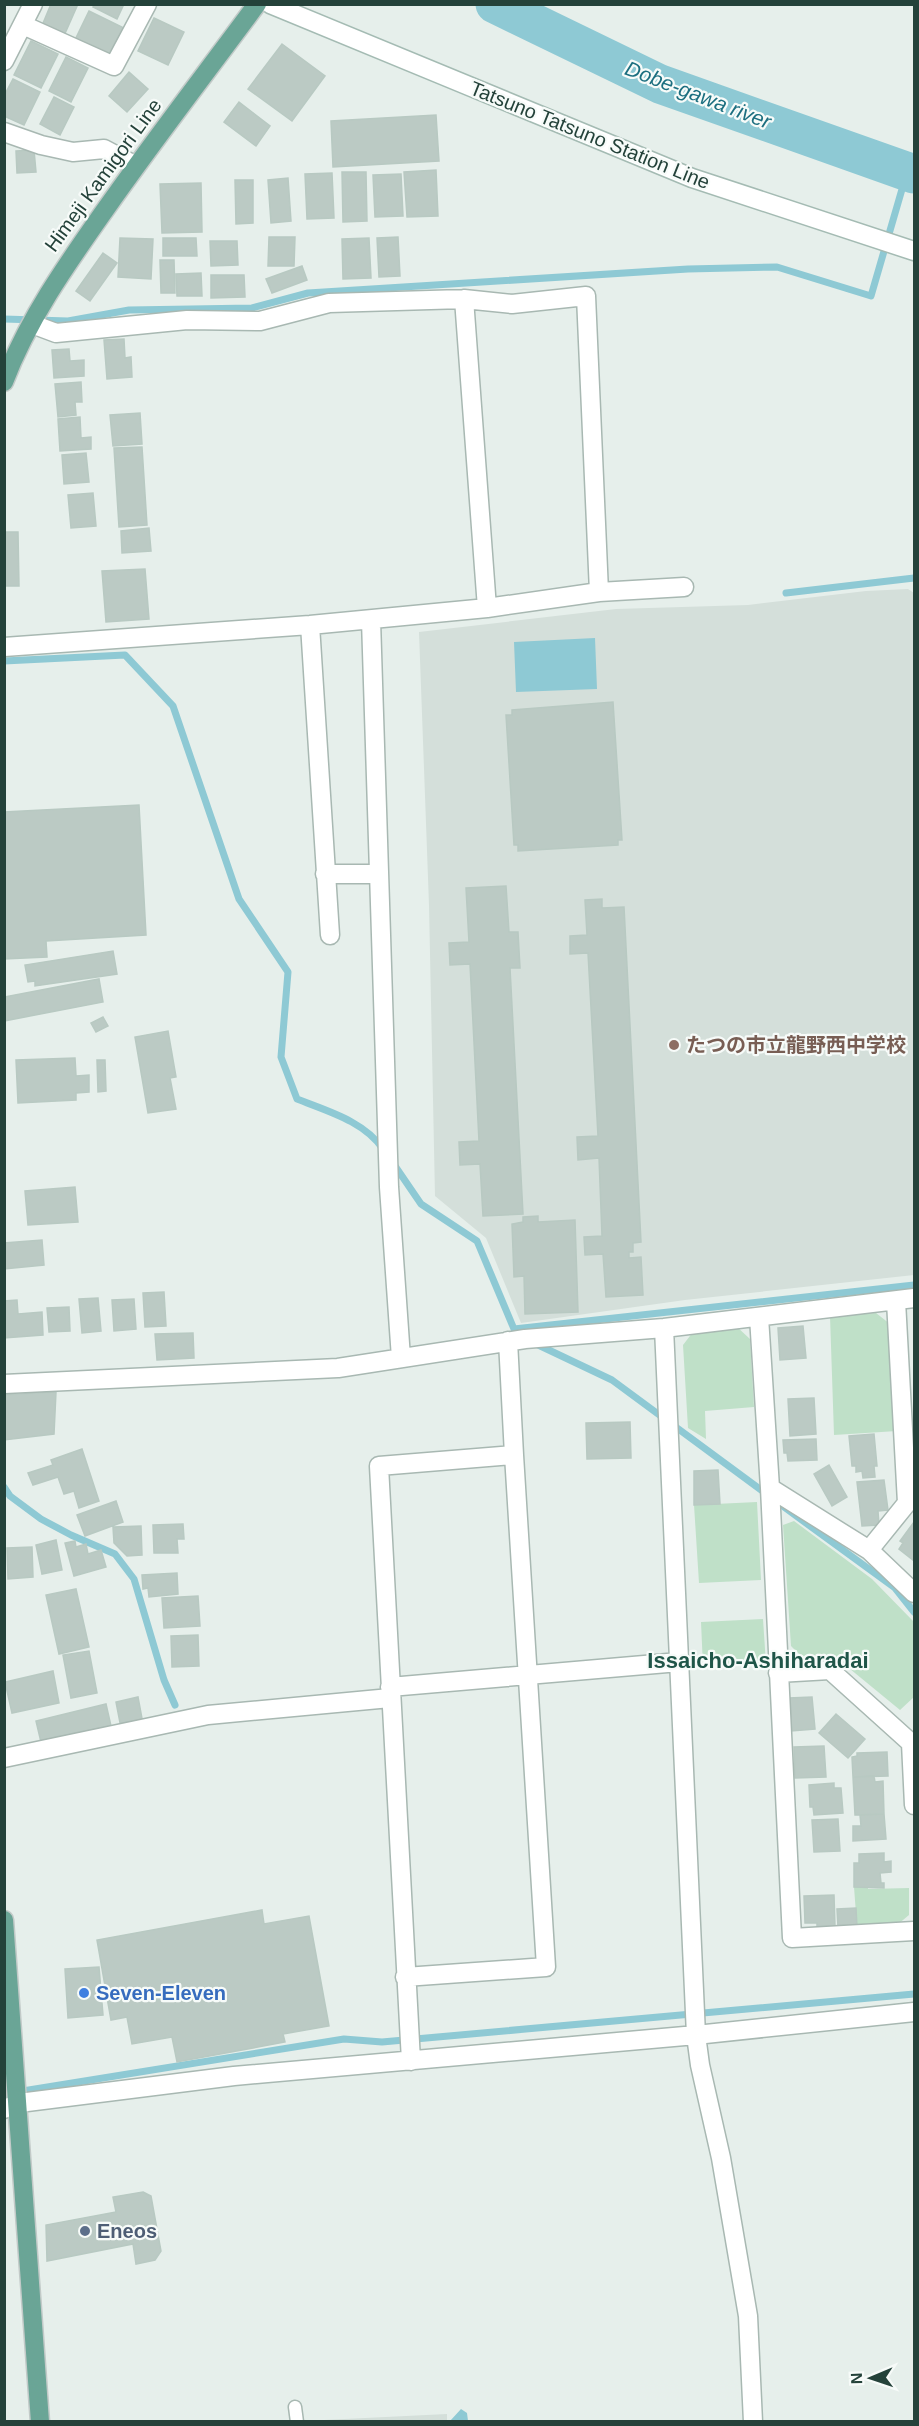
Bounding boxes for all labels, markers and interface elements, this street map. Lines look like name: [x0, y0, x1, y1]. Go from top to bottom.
water label: Dobe-gawa river: [622, 56, 775, 133]
street label: Tatsuno Tatsuno Station Line: [467, 77, 713, 193]
street label: Himeji Kamigori Line: [40, 94, 166, 256]
place label: たつの市立龍野西中学校: [686, 1034, 906, 1056]
marker: たつの市立龍野西中学校: [667, 1038, 681, 1052]
district label: Issaicho-Ashiharadai: [647, 1648, 869, 1673]
place label: Seven-Eleven: [96, 1982, 226, 2004]
marker: Seven-Eleven: [77, 1986, 91, 2000]
place label: Eneos: [97, 2220, 157, 2242]
marker: Eneos: [78, 2224, 92, 2238]
north arrow: [841, 2348, 901, 2408]
text: N: [848, 2372, 865, 2385]

